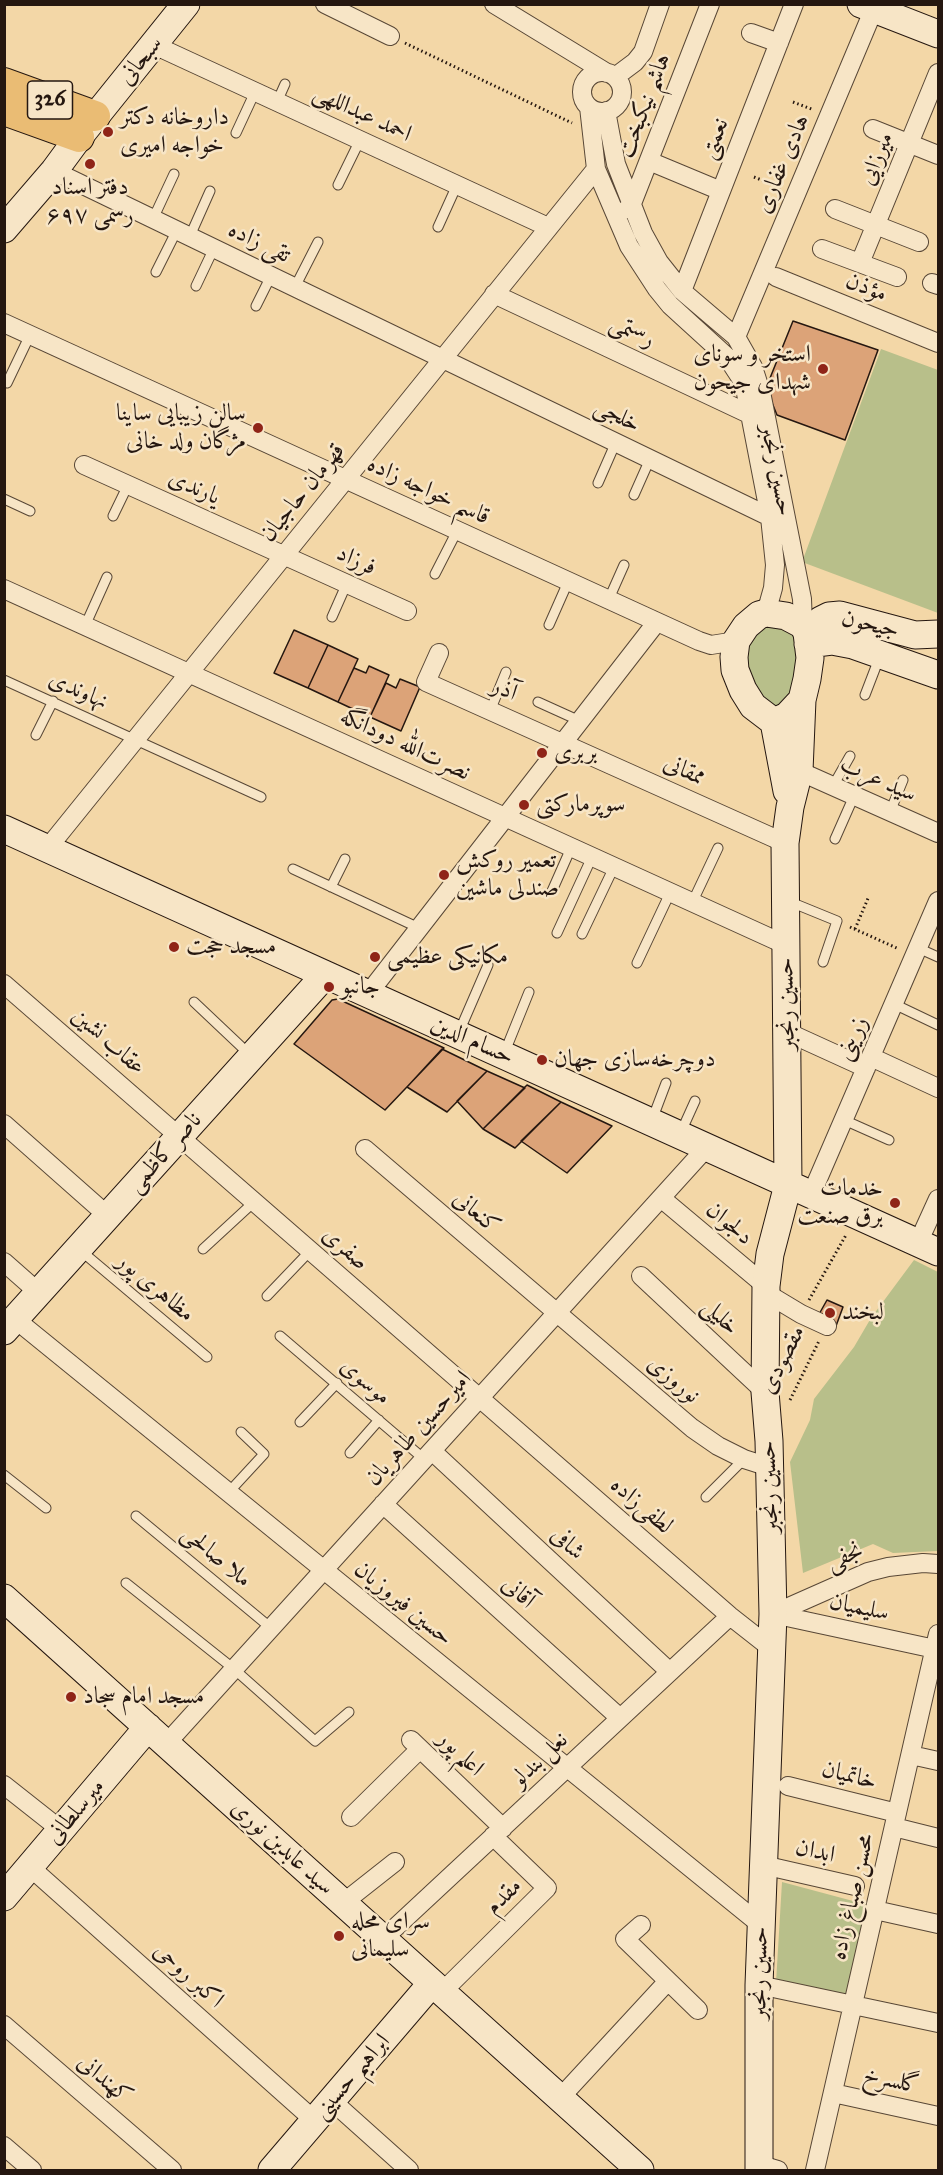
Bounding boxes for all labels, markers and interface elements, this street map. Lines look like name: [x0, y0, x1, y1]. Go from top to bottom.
street label: سبحانی: [112, 30, 170, 92]
street label: هاشم نیکبخت: [612, 50, 678, 162]
street label: احمد عبداللهی: [308, 79, 416, 149]
road number: 326: [28, 81, 72, 119]
place label: داروخانه دکتر خواجه امیری: [120, 104, 229, 160]
street label: هادی غفاری: [749, 110, 817, 218]
street label: نعمتی: [694, 114, 736, 164]
marker: داروخانه دکتر خواجه امیری: [101, 125, 115, 139]
street label: میرزایی: [853, 128, 901, 190]
marker: دفتر اسناد رسمی ۶۹۷: [83, 157, 97, 171]
place label: دفتر اسناد رسمی ۶۹۷: [46, 174, 134, 230]
street label: تقی زاده: [223, 216, 295, 270]
street label: مؤذن: [841, 267, 891, 309]
street label: رستمی: [605, 309, 659, 355]
place label: استخر و سونای شهدای جیحون: [693, 341, 811, 397]
marker: استخر و سونای شهدای جیحون: [816, 362, 830, 376]
street label: خلجی: [589, 393, 645, 439]
place label: سالن زیبایی ساینا مژگان ولد خانی: [116, 400, 246, 456]
marker: سالن زیبایی ساینا مژگان ولد خانی: [251, 421, 265, 435]
street label: حسین رنجبر: [753, 422, 799, 518]
street label: قهرمان حاجیان: [254, 438, 352, 548]
street label: قاسم خواجه زاده: [362, 450, 494, 532]
street label: یارندی: [164, 464, 224, 512]
street label: فرزاد: [331, 539, 381, 583]
street label: جیحون: [838, 604, 902, 646]
street label: نهاوندی: [44, 665, 112, 717]
street label: آذر: [487, 672, 521, 708]
street label: نصرت‌الله دودانگه: [335, 702, 475, 788]
place label: بربری: [554, 739, 597, 767]
marker: بربری: [535, 746, 549, 760]
street label: ممقانی: [658, 749, 710, 793]
street label: سید عرب: [835, 750, 921, 810]
place label: سوپرمارکتی: [536, 791, 625, 819]
marker: سوپرمارکتی: [517, 798, 531, 812]
place label: تعمیر روکش صندلی ماشین: [456, 847, 559, 903]
marker: تعمیر روکش صندلی ماشین: [437, 868, 451, 882]
place label: مسجد حجت: [186, 933, 276, 961]
marker: مسجد حجت: [167, 940, 181, 954]
place label: مکانیکی عظیمی: [387, 943, 508, 971]
marker: مکانیکی عظیمی: [368, 950, 382, 964]
street label: حسین رنجبر: [772, 957, 802, 1051]
place label: جانبو: [341, 973, 380, 1001]
marker: جانبو: [322, 980, 336, 994]
street label: عقاب نشین: [65, 1002, 151, 1082]
street label: حسام الدین: [426, 1010, 518, 1072]
street label: زرینی: [831, 1012, 875, 1066]
place label: دوچرخه‌سازی جهان: [554, 1046, 716, 1074]
marker: دوچرخه‌سازی جهان: [535, 1053, 549, 1067]
street label: ناصر کاظمی: [121, 1107, 209, 1199]
place label: خدمات برق صنعت: [797, 1175, 883, 1231]
street label: کنعانی: [446, 1185, 506, 1241]
street label: دلجوان: [699, 1196, 759, 1252]
marker: خدمات برق صنعت: [888, 1196, 902, 1210]
street label: صفری: [316, 1221, 374, 1277]
street label: مظاهری پور: [110, 1247, 200, 1329]
street label: خلیلی: [695, 1292, 745, 1342]
place label: لبخند: [842, 1299, 884, 1327]
marker: لبخند: [823, 1306, 837, 1320]
street label: مقصودی: [754, 1321, 812, 1399]
street label: نوروزی: [641, 1350, 705, 1410]
street label: موسوی: [334, 1352, 396, 1412]
street label: امیرحسین طاهریان: [360, 1365, 478, 1493]
street label: حسین رنجبر: [754, 1440, 786, 1534]
street label: لطفی‌زاده: [604, 1471, 678, 1541]
street label: ملا صالحی: [175, 1519, 257, 1595]
street label: شافی: [544, 1521, 590, 1567]
street label: نجفی: [822, 1537, 868, 1577]
street label: حسین فیروزیان: [348, 1555, 458, 1653]
street label: آقانی: [495, 1570, 541, 1616]
street label: سلیمیان: [826, 1588, 892, 1628]
place label: مسجد امام سجاد: [83, 1683, 204, 1711]
marker: مسجد امام سجاد: [64, 1690, 78, 1704]
street label: اعلم پور: [431, 1725, 489, 1783]
street label: نعل بندلو: [505, 1726, 575, 1794]
street label: خاتمیان: [819, 1755, 879, 1797]
street label: میرسلطانی: [40, 1773, 112, 1851]
street label: سید عابدین نوری: [224, 1794, 340, 1902]
street label: محسن صباغ زاده: [824, 1831, 882, 1963]
street label: ابدان: [792, 1833, 838, 1871]
street label: مقدم: [479, 1872, 529, 1922]
place label: سرای محله سلیمانی: [351, 1908, 430, 1964]
street label: حسین رنجبر: [745, 1926, 775, 2020]
marker: سرای محله سلیمانی: [332, 1929, 346, 1943]
street label: اکبر روحی: [147, 1937, 229, 2015]
street label: ابراهیم حسینی: [307, 2028, 397, 2126]
street label: کهندانی: [71, 2048, 137, 2112]
street label: گلسرخ: [860, 2061, 922, 2101]

